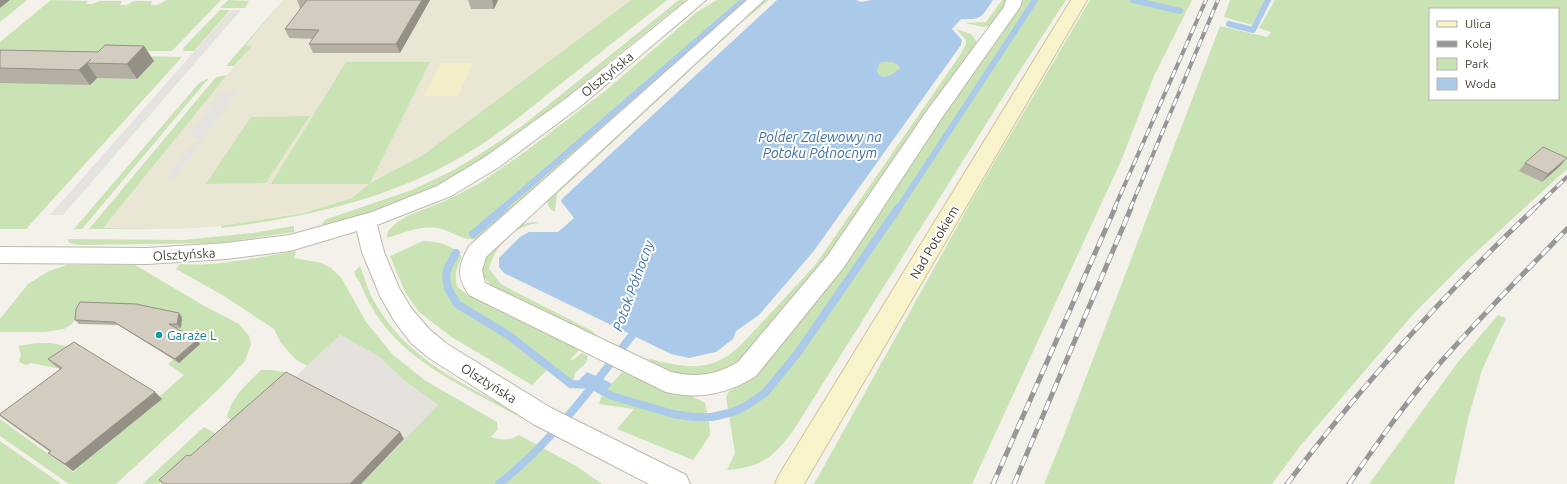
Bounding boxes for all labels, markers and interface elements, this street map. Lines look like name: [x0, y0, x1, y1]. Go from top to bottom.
legend: [1429, 8, 1559, 100]
text: Ulica: [1465, 17, 1491, 30]
text: Kolej: [1465, 37, 1492, 50]
street label: Olsztyńska: [578, 49, 636, 99]
text: Park: [1465, 57, 1489, 70]
text: Woda: [1465, 77, 1496, 90]
water label: Polder Zalewowy na Potoku Północnym: [758, 129, 882, 161]
street label: Nad Potokiem: [907, 203, 961, 281]
water label: Potok Północny: [609, 238, 657, 334]
street label: Olsztyńska: [152, 245, 216, 263]
place label: Garaże L: [167, 328, 217, 342]
marker: Garaże L: [154, 330, 164, 340]
street label: Olsztyńska: [459, 360, 519, 406]

